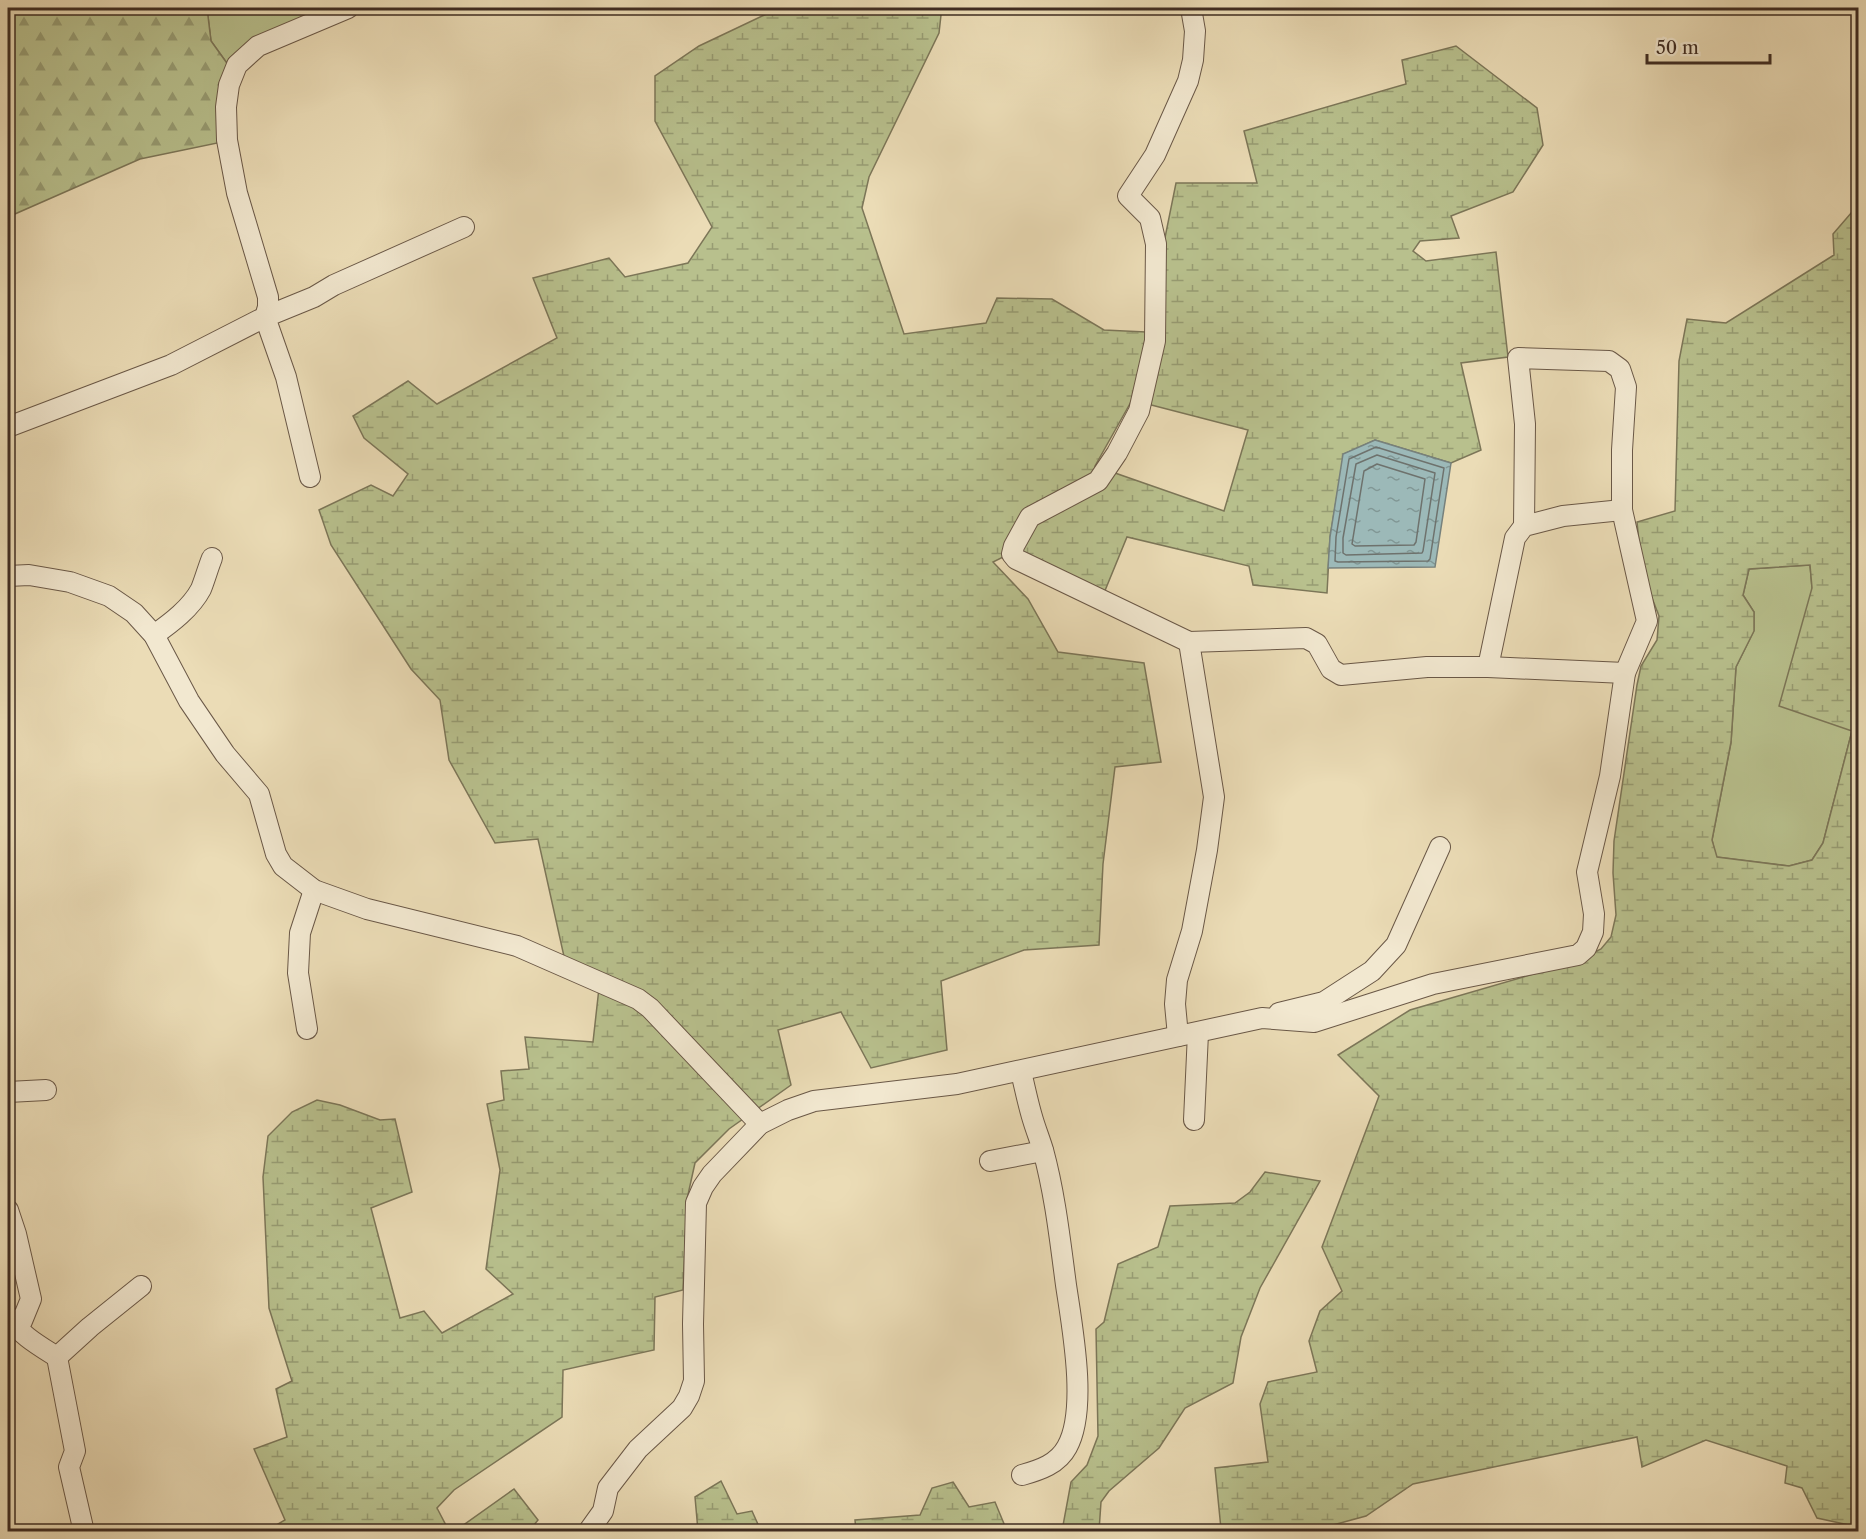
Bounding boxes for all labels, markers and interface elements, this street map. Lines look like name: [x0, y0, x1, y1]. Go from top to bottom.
scale bar: [1647, 27, 1770, 65]
text: 50 m: [1656, 37, 1699, 59]

